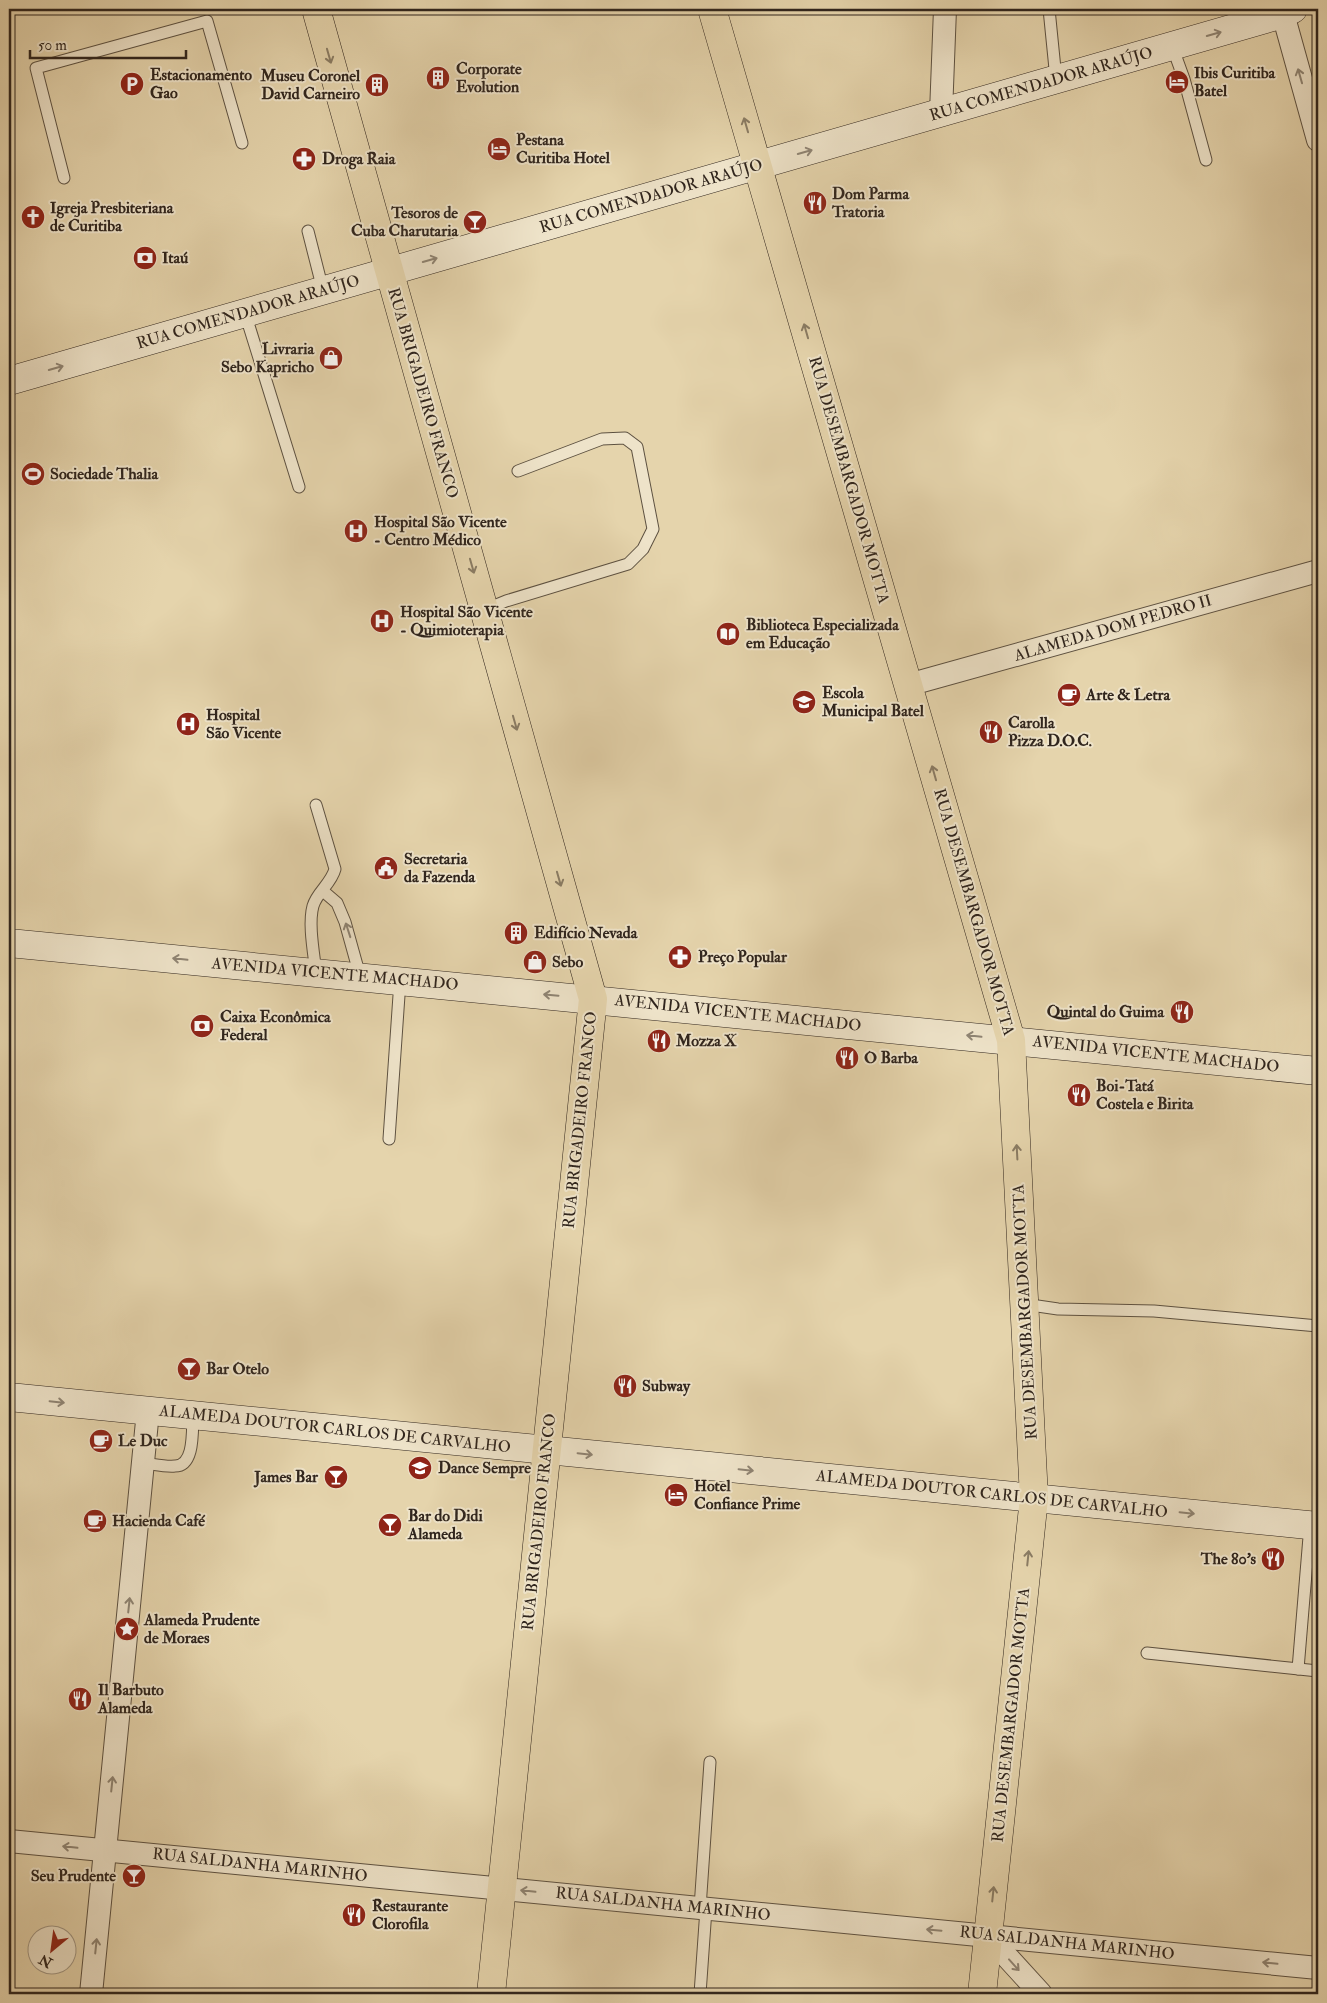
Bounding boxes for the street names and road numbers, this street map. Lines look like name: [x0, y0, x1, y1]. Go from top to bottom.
street label: RUA COMENDADOR ARAÚJO: [927, 42, 1155, 126]
street label: RUA COMENDADOR ARAÚJO: [537, 154, 765, 238]
street label: RUA COMENDADOR ARAÚJO: [134, 270, 362, 354]
street label: RUA BRIGADEIRO FRANCO: [383, 285, 463, 501]
street label: RUA DESEMBARGADOR MOTTA: [804, 354, 894, 606]
street label: ALAMEDA DOM PEDRO II: [1011, 590, 1214, 666]
street label: RUA DESEMBARGADOR MOTTA: [929, 786, 1019, 1038]
street label: AVENIDA VICENTE MACHADO: [210, 953, 459, 995]
street label: AVENIDA VICENTE MACHADO: [613, 990, 862, 1036]
street label: RUA BRIGADEIRO FRANCO: [559, 1010, 601, 1230]
street label: AVENIDA VICENTE MACHADO: [1031, 1031, 1280, 1077]
street label: RUA DESEMBARGADOR MOTTA: [1008, 1184, 1042, 1440]
street label: ALAMEDA DOUTOR CARLOS DE CARVALHO: [157, 1400, 512, 1457]
street label: RUA BRIGADEIRO FRANCO: [518, 1412, 560, 1632]
street label: ALAMEDA DOUTOR CARLOS DE CARVALHO: [814, 1465, 1169, 1522]
street label: RUA DESEMBARGADOR MOTTA: [988, 1587, 1034, 1843]
street label: RUA SALDANHA MARINHO: [152, 1844, 368, 1886]
street label: RUA SALDANHA MARINHO: [555, 1883, 771, 1925]
street label: RUA SALDANHA MARINHO: [959, 1922, 1175, 1964]

